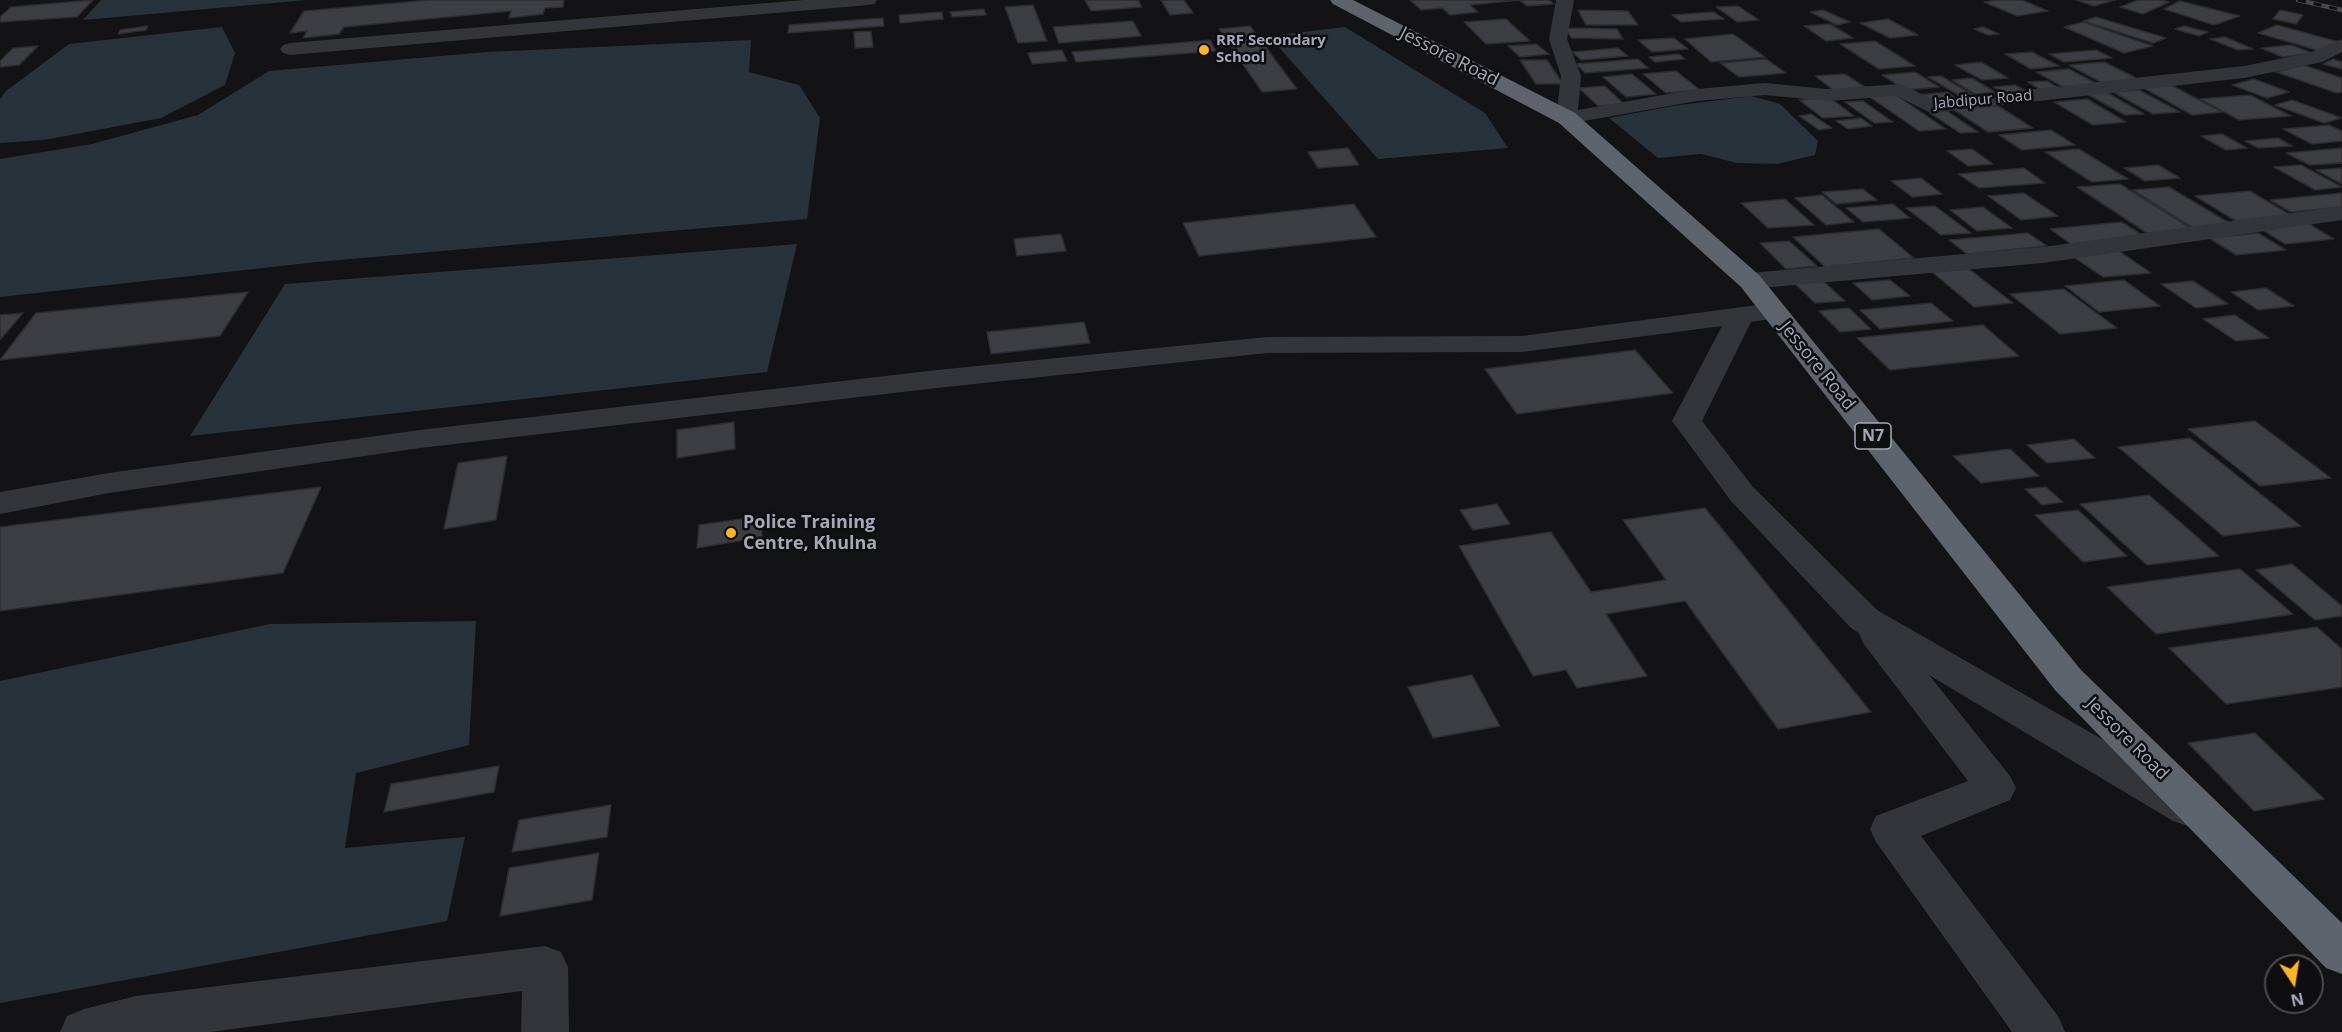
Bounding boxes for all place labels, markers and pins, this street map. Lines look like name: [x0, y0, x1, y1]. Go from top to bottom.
place label: RRF Secondary School: [1216, 32, 1326, 67]
marker: RRF Secondary School: [1197, 43, 1211, 57]
place label: Police Training Centre, Khulna: [743, 512, 877, 554]
marker: Police Training Centre, Khulna: [724, 526, 738, 540]

